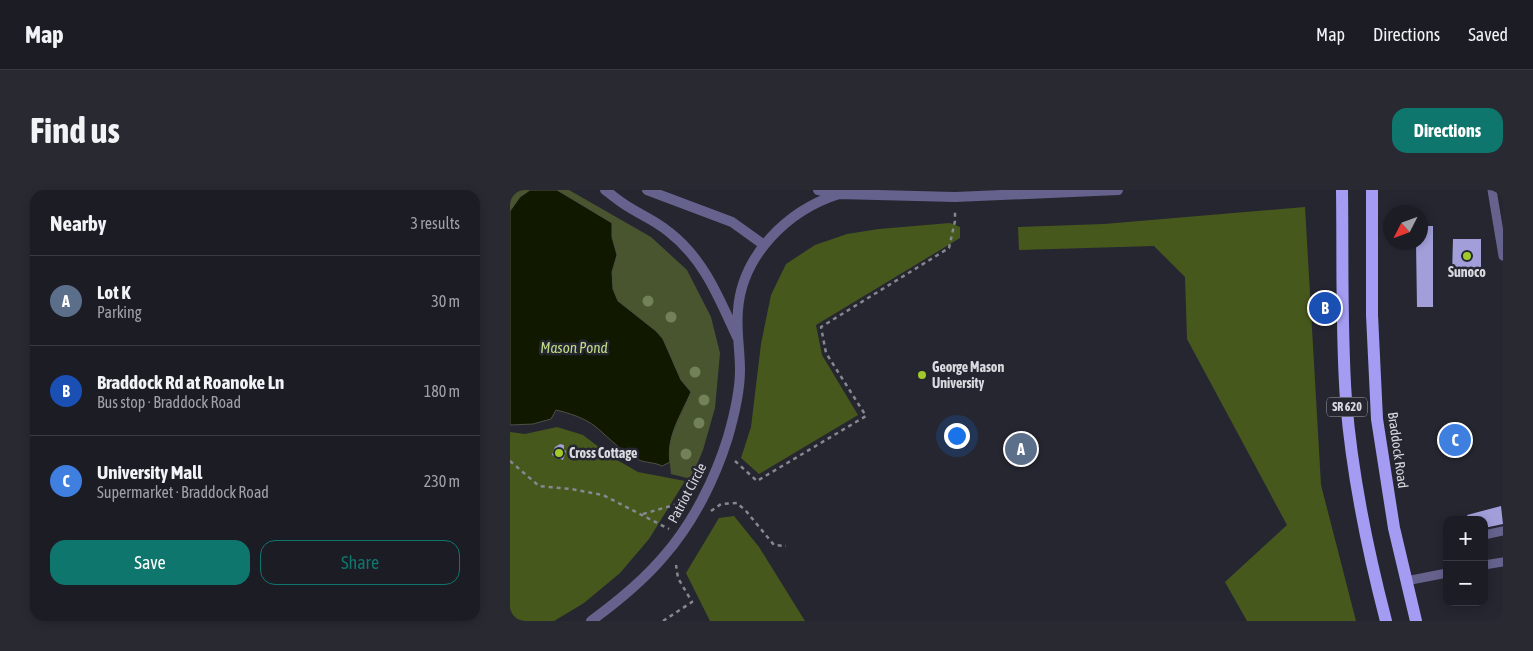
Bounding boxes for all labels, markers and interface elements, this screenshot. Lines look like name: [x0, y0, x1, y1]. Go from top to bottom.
text: Map: [25, 21, 64, 48]
text: Map: [1316, 24, 1345, 45]
text: Directions: [1373, 24, 1440, 45]
text: Saved: [1468, 24, 1508, 45]
button: Directions: [1392, 108, 1503, 153]
text: Find us: [30, 110, 120, 150]
north arrow: [1383, 205, 1428, 250]
text: Nearby: [50, 211, 106, 235]
text: 3 results: [410, 214, 460, 232]
marker: Sunoco: [1461, 250, 1473, 262]
place label: Sunoco: [1448, 264, 1486, 280]
text: Lot K: [97, 281, 131, 303]
pin: B: [1309, 289, 1341, 327]
text: A: [62, 292, 70, 310]
text: 30 m: [431, 292, 460, 310]
text: Parking: [97, 303, 142, 321]
water label: Mason Pond: [540, 339, 608, 356]
place label: George Mason University: [932, 359, 1004, 391]
marker: George Mason University: [916, 369, 928, 381]
text: Braddock Rd at Roanoke Ln: [97, 371, 284, 393]
text: B: [62, 382, 70, 400]
text: 180 m: [424, 382, 460, 400]
text: Bus stop · Braddock Road: [97, 393, 241, 411]
road number: SR 620: [1327, 398, 1367, 416]
street label: Braddock Road: [1385, 411, 1411, 489]
pin: C: [1439, 421, 1471, 459]
your location: [944, 423, 970, 449]
pin: A: [1005, 430, 1037, 468]
place label: Cross Cottage: [569, 445, 637, 461]
marker: Cross Cottage: [553, 447, 565, 459]
street label: Patriot Circle: [664, 460, 710, 526]
text: University Mall: [97, 461, 202, 483]
text: C: [62, 472, 70, 490]
text: 230 m: [424, 472, 460, 490]
text: Supermarket · Braddock Road: [97, 483, 269, 501]
map controls: [1443, 516, 1488, 606]
button: +: [1443, 516, 1488, 561]
button: Save: [50, 540, 250, 585]
button: Share: [260, 540, 460, 585]
button: −: [1443, 561, 1488, 606]

